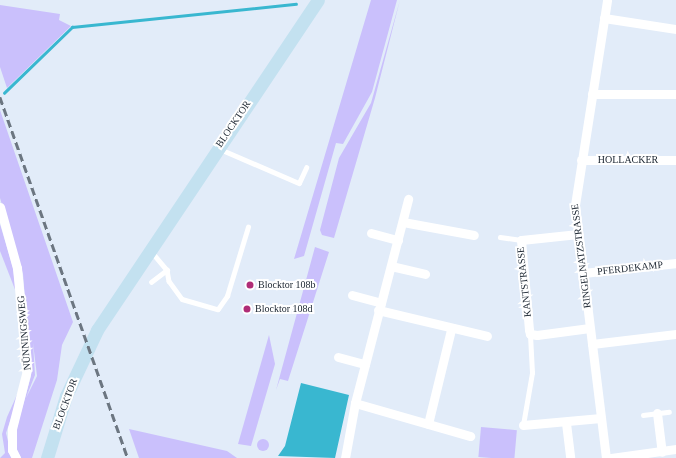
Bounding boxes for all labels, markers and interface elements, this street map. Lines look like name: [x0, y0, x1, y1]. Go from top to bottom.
street label: BLOCKTOR: [213, 98, 253, 150]
street label: HOLLACKER: [598, 154, 658, 166]
street label: RINGELNATZSTRASSE: [569, 203, 593, 309]
street label: KANTSTRASSE: [514, 246, 534, 318]
street label: PFERDEKAMP: [596, 259, 664, 277]
place label: Blocktor 108b: [258, 279, 315, 291]
marker: Blocktor 108b: [245, 280, 255, 290]
street label: NÜNNINGSWEG: [15, 295, 33, 371]
place label: Blocktor 108d: [255, 303, 312, 315]
marker: Blocktor 108d: [242, 304, 252, 314]
street label: BLOCKTOR: [50, 377, 80, 431]

